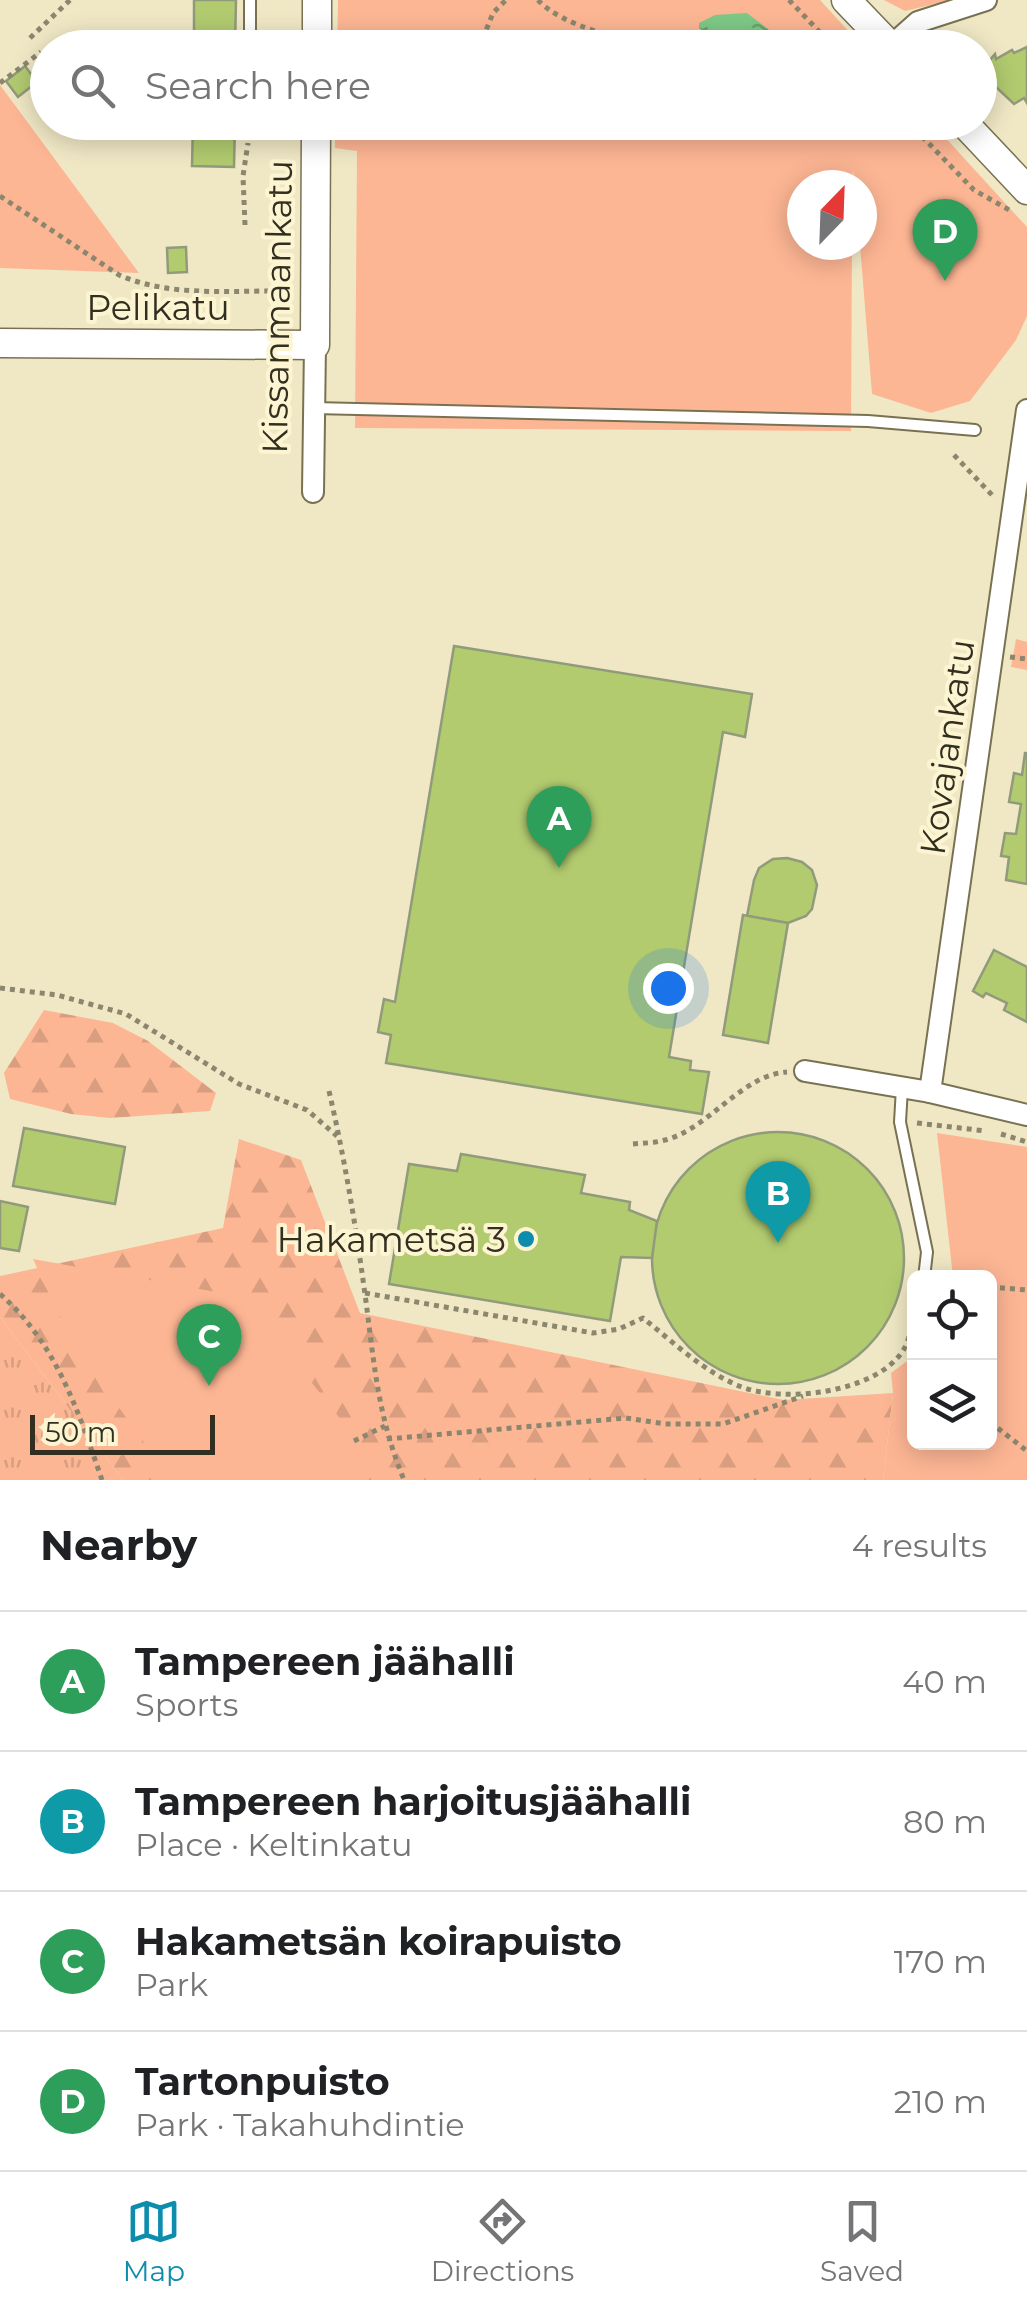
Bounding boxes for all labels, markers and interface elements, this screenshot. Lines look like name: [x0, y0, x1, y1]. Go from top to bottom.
search box: [30, 30, 997, 140]
icon: search: [65, 58, 120, 113]
text: Search here: [145, 62, 371, 109]
street label: Kissanmaankatu: [253, 160, 301, 454]
north arrow: [787, 170, 877, 260]
pin: D: [912, 198, 978, 281]
street label: Pelikatu: [86, 286, 230, 329]
street label: Kovajankatu: [911, 636, 983, 858]
pin: A: [526, 786, 592, 868]
your location: [643, 963, 694, 1014]
pin: B: [746, 1160, 810, 1243]
place label: Hakametsä 3: [277, 1218, 506, 1261]
marker: Hakametsä 3: [515, 1228, 537, 1250]
map controls: [907, 1270, 997, 1450]
button: locate: [907, 1270, 997, 1360]
pin: C: [176, 1304, 242, 1386]
button: layers: [907, 1360, 997, 1450]
scale bar: [30, 1410, 215, 1454]
text: 50 m: [45, 1415, 116, 1449]
text: Nearby: [40, 1519, 197, 1571]
text: 4 results: [852, 1526, 987, 1565]
text: Tampereen jäähalli: [135, 1638, 515, 1685]
text: A: [60, 1662, 85, 1701]
text: 40 m: [902, 1662, 987, 1701]
text: Sports: [135, 1685, 238, 1724]
text: Tampereen harjoitusjäähalli: [135, 1778, 691, 1825]
text: B: [60, 1802, 85, 1841]
text: 80 m: [903, 1802, 987, 1841]
text: Place · Keltinkatu: [135, 1825, 412, 1864]
text: Hakametsän koirapuisto: [135, 1918, 622, 1965]
text: C: [61, 1942, 84, 1981]
text: 170 m: [894, 1942, 987, 1981]
text: Park: [135, 1965, 208, 2004]
text: Tartonpuisto: [135, 2058, 390, 2105]
text: D: [59, 2082, 86, 2121]
text: 210 m: [894, 2082, 987, 2121]
text: Park · Takahuhdintie: [135, 2105, 465, 2144]
tab: Map: [123, 2194, 185, 2288]
tab: Directions: [431, 2194, 574, 2288]
tab: Saved: [820, 2194, 904, 2288]

